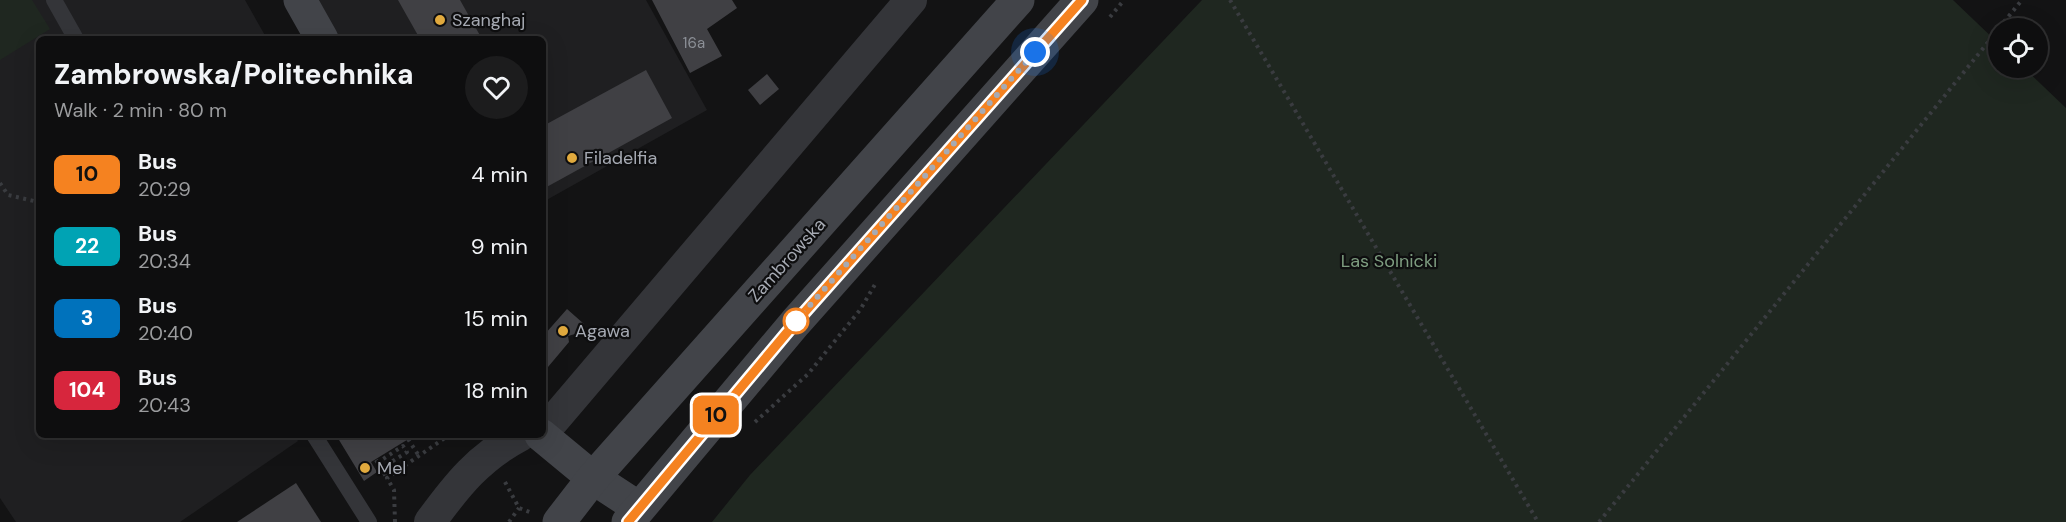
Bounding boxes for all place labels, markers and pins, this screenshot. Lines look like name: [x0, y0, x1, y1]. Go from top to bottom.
place label: Szanghaj: [452, 8, 525, 32]
marker: Szanghaj: [433, 13, 447, 27]
place label: Filadelfia: [584, 146, 657, 170]
marker: Filadelfia: [565, 151, 579, 165]
unlabelled marker: [783, 308, 809, 334]
place label: Agawa: [575, 319, 630, 343]
marker: Agawa: [556, 324, 570, 338]
place label: Mel: [377, 456, 406, 480]
marker: Mel: [358, 461, 372, 475]

